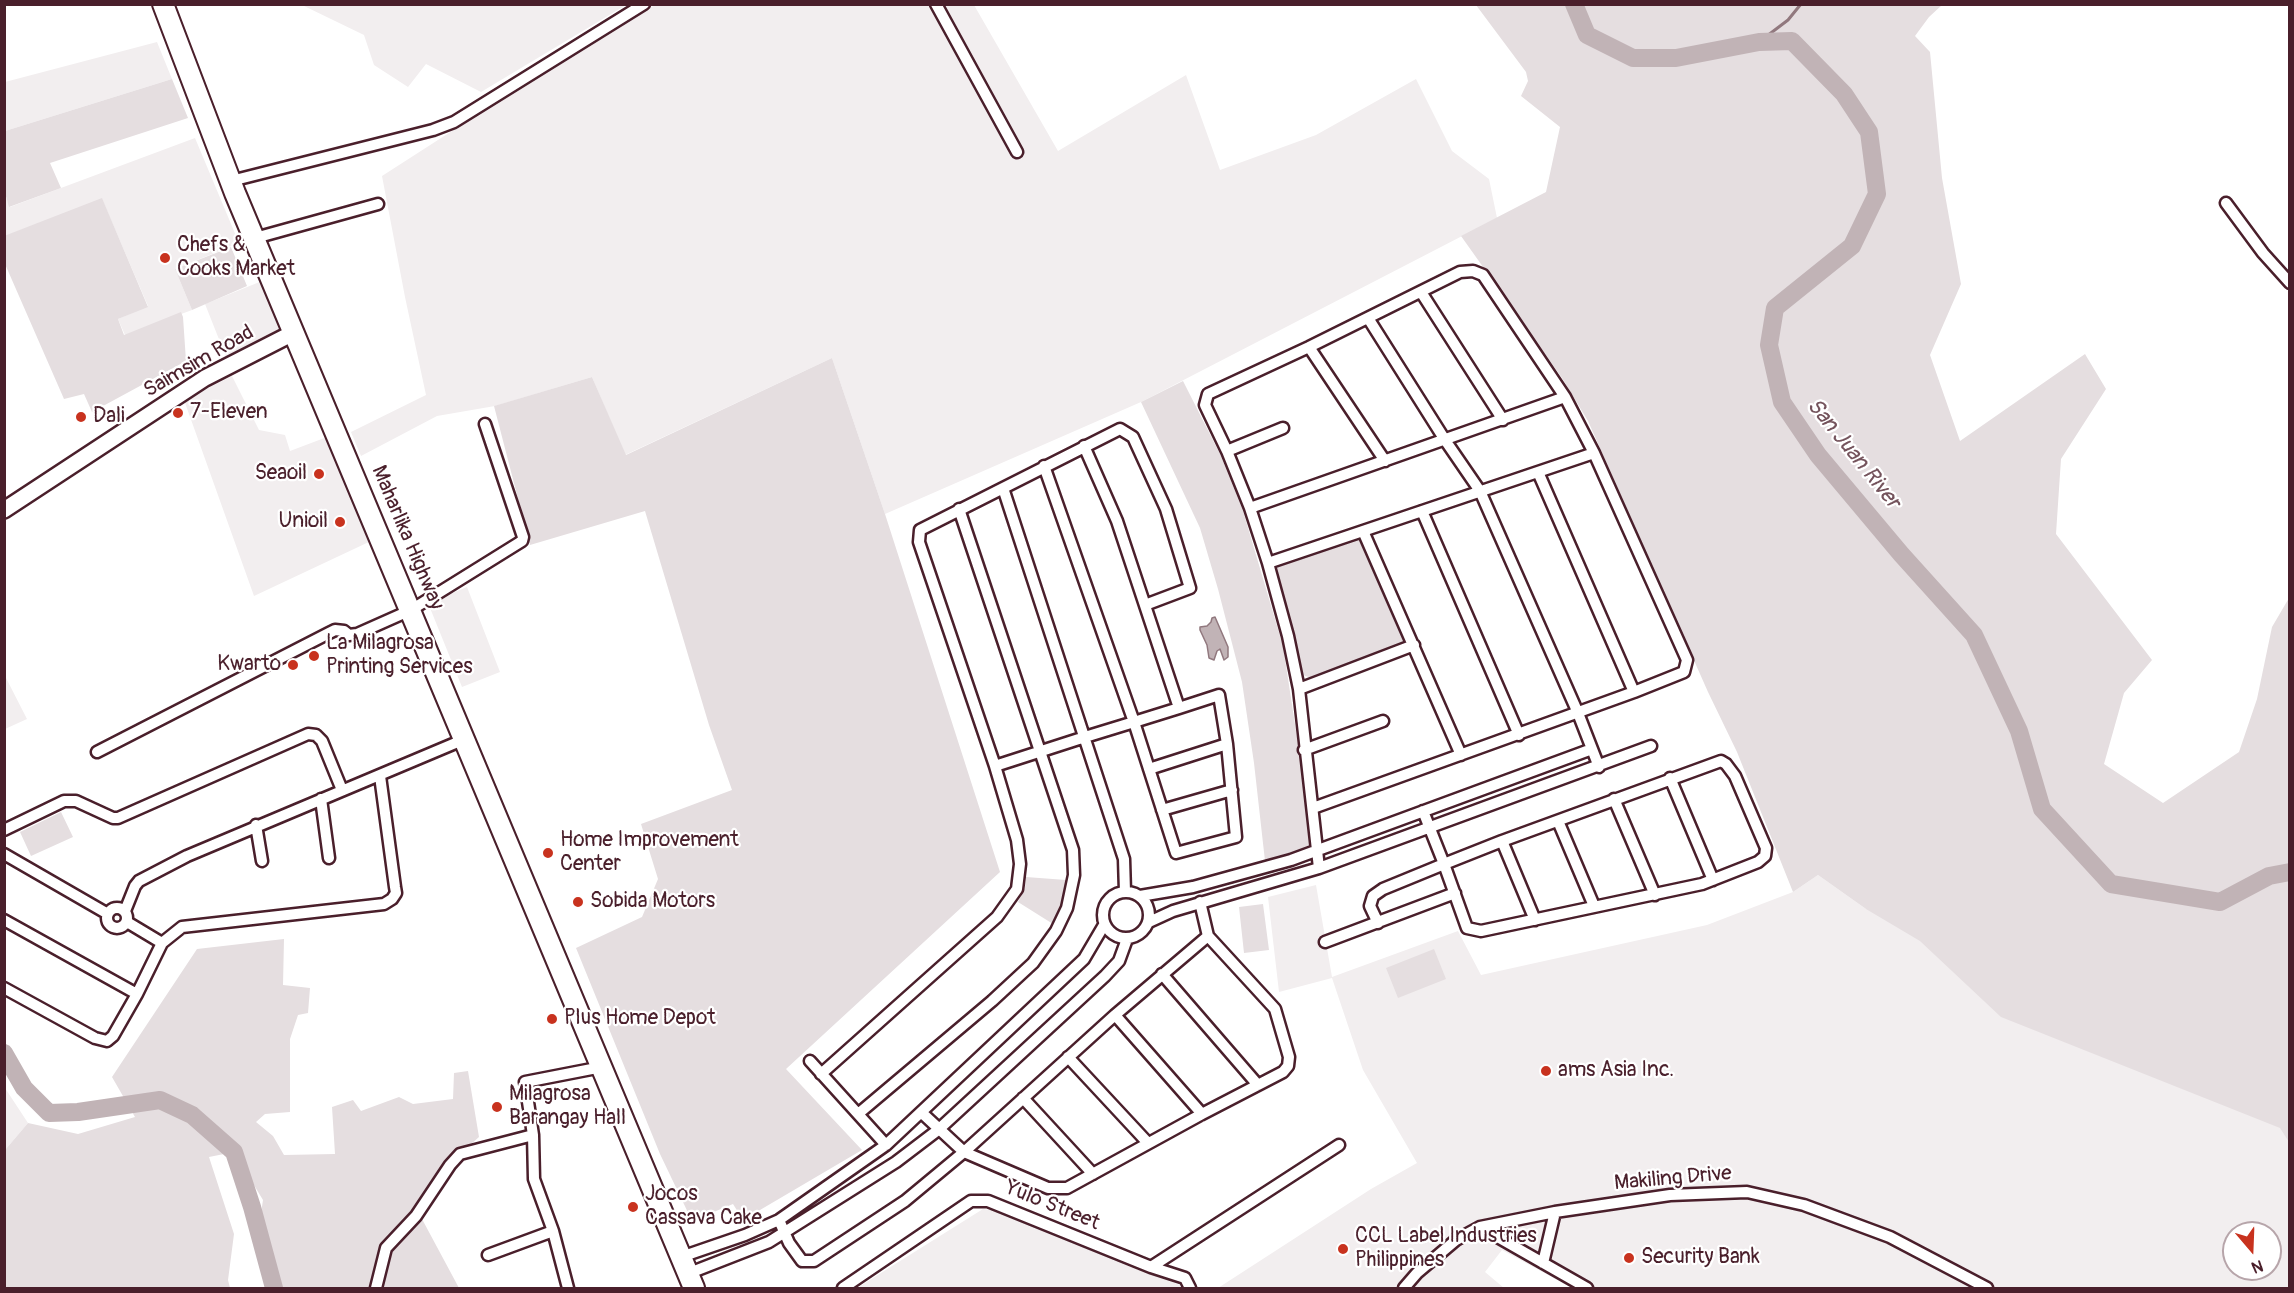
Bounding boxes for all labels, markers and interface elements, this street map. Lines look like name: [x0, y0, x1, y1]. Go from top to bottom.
place label: Chefs & Cooks Market: [177, 233, 295, 283]
marker: Chefs & Cooks Market: [158, 251, 172, 265]
street label: Saimsim Road: [139, 320, 259, 404]
water label: San Juan River: [1801, 394, 1905, 514]
place label: 7-Eleven: [190, 400, 268, 426]
place label: Dali: [93, 404, 125, 430]
marker: 7-Eleven: [171, 406, 185, 420]
marker: Dali: [74, 410, 88, 424]
place label: Seaoil: [255, 461, 307, 487]
street label: Maharlika Highway: [365, 462, 449, 614]
marker: Seaoil: [312, 467, 326, 481]
place label: Unioil: [278, 509, 328, 535]
marker: Unioil: [333, 515, 347, 529]
place label: La Milagrosa Printing Services: [326, 631, 473, 681]
marker: La Milagrosa Printing Services: [307, 649, 321, 663]
place label: Kwarto: [217, 652, 281, 678]
marker: Kwarto: [286, 658, 300, 672]
place label: Home Improvement Center: [560, 828, 739, 878]
marker: Home Improvement Center: [541, 846, 555, 860]
place label: Sobida Motors: [590, 889, 715, 915]
marker: Sobida Motors: [571, 895, 585, 909]
place label: Plus Home Depot: [564, 1006, 716, 1032]
marker: Plus Home Depot: [545, 1012, 559, 1026]
place label: ams Asia Inc.: [1558, 1058, 1674, 1084]
marker: ams Asia Inc.: [1539, 1064, 1553, 1078]
place label: Milagrosa Barangay Hall: [509, 1082, 626, 1132]
marker: Milagrosa Barangay Hall: [490, 1100, 504, 1114]
street label: Makiling Drive: [1613, 1161, 1733, 1197]
street label: Yulo Street: [1001, 1176, 1103, 1236]
place label: Jocos Cassava Cake: [645, 1182, 762, 1232]
marker: Jocos Cassava Cake: [626, 1200, 640, 1214]
north arrow: [2222, 1221, 2282, 1281]
place label: CCL Label Industries Philippines: [1355, 1224, 1537, 1274]
marker: CCL Label Industries Philippines: [1336, 1242, 1350, 1256]
place label: Security Bank: [1641, 1245, 1760, 1271]
marker: Security Bank: [1622, 1251, 1636, 1265]
text: N: [2249, 1255, 2266, 1277]

